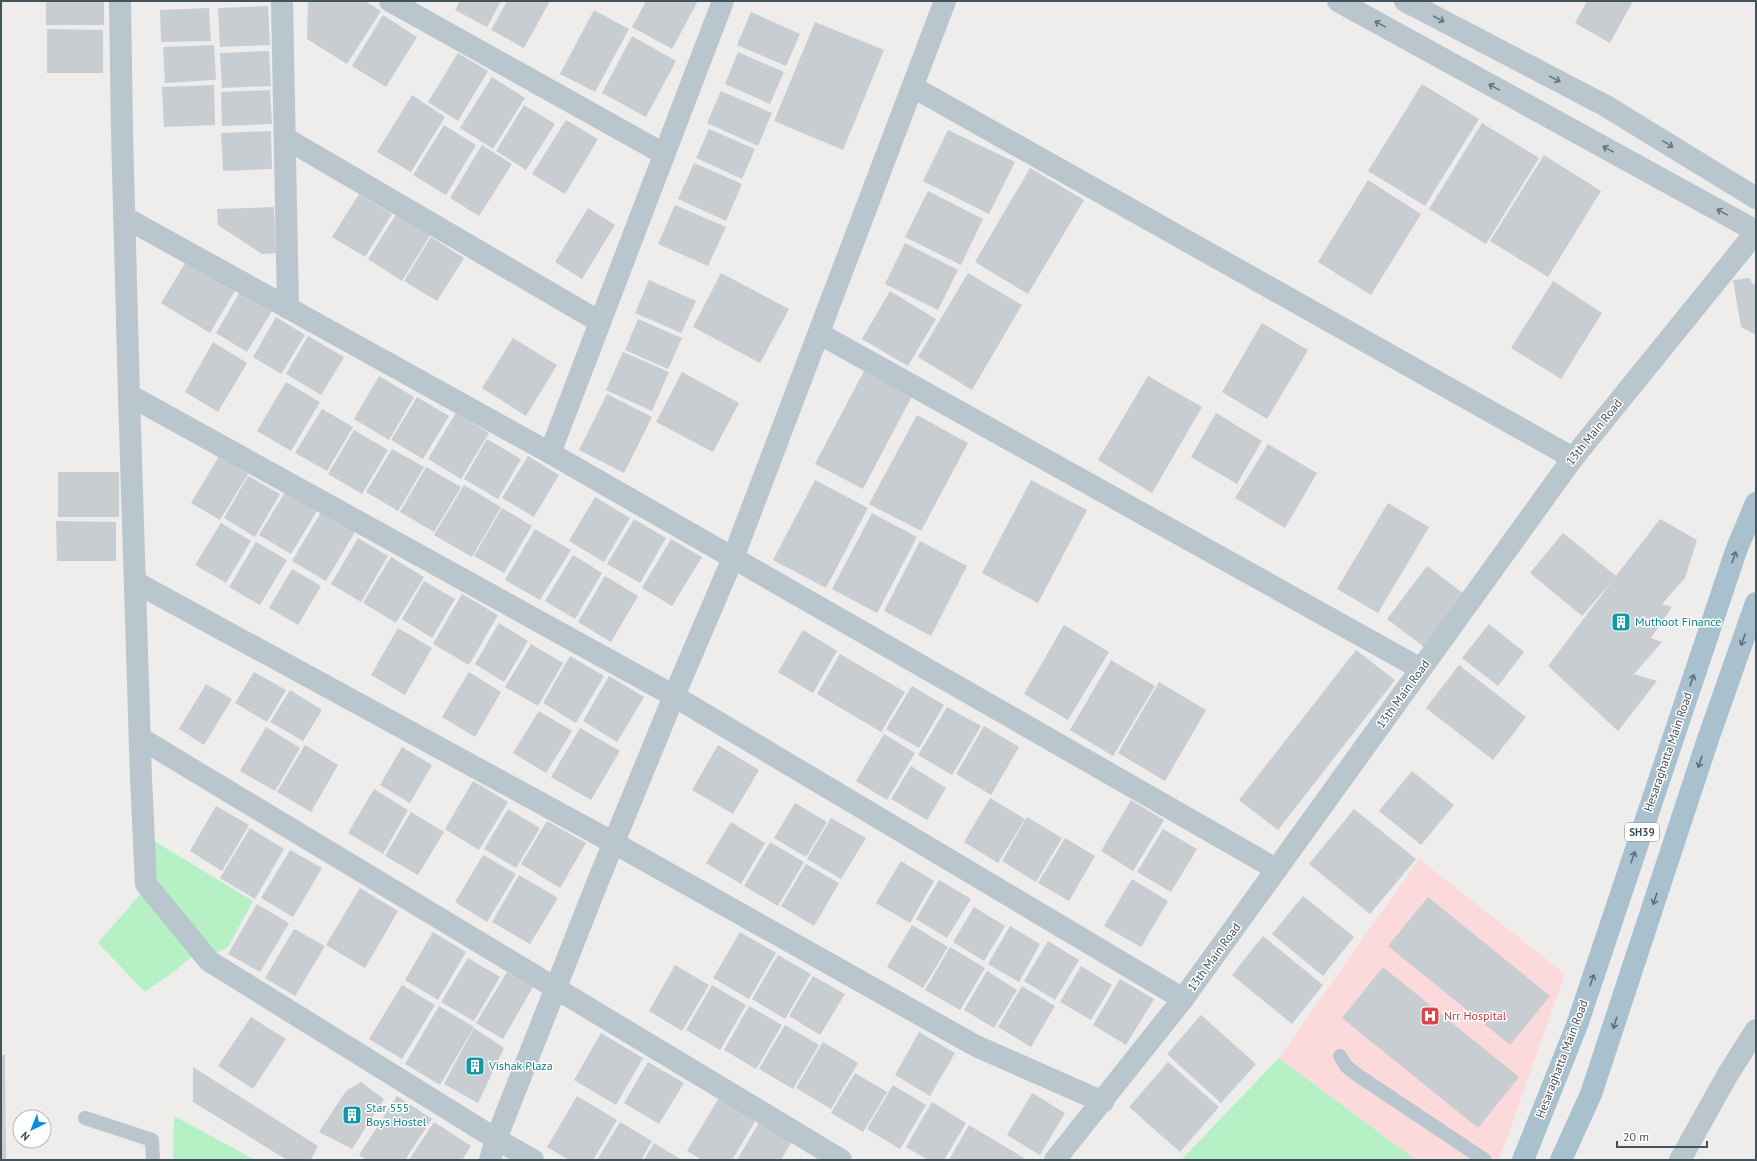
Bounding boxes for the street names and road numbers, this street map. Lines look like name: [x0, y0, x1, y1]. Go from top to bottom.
street label: 13th Main Road: [1562, 396, 1625, 468]
street label: 13th Main Road: [1373, 657, 1432, 731]
street label: Hesaraghatta Main Road: [1640, 690, 1695, 814]
road number: SH39: [1625, 823, 1659, 841]
street label: 13th Main Road: [1184, 920, 1243, 994]
street label: Hesaraghatta Main Road: [1532, 998, 1591, 1120]

